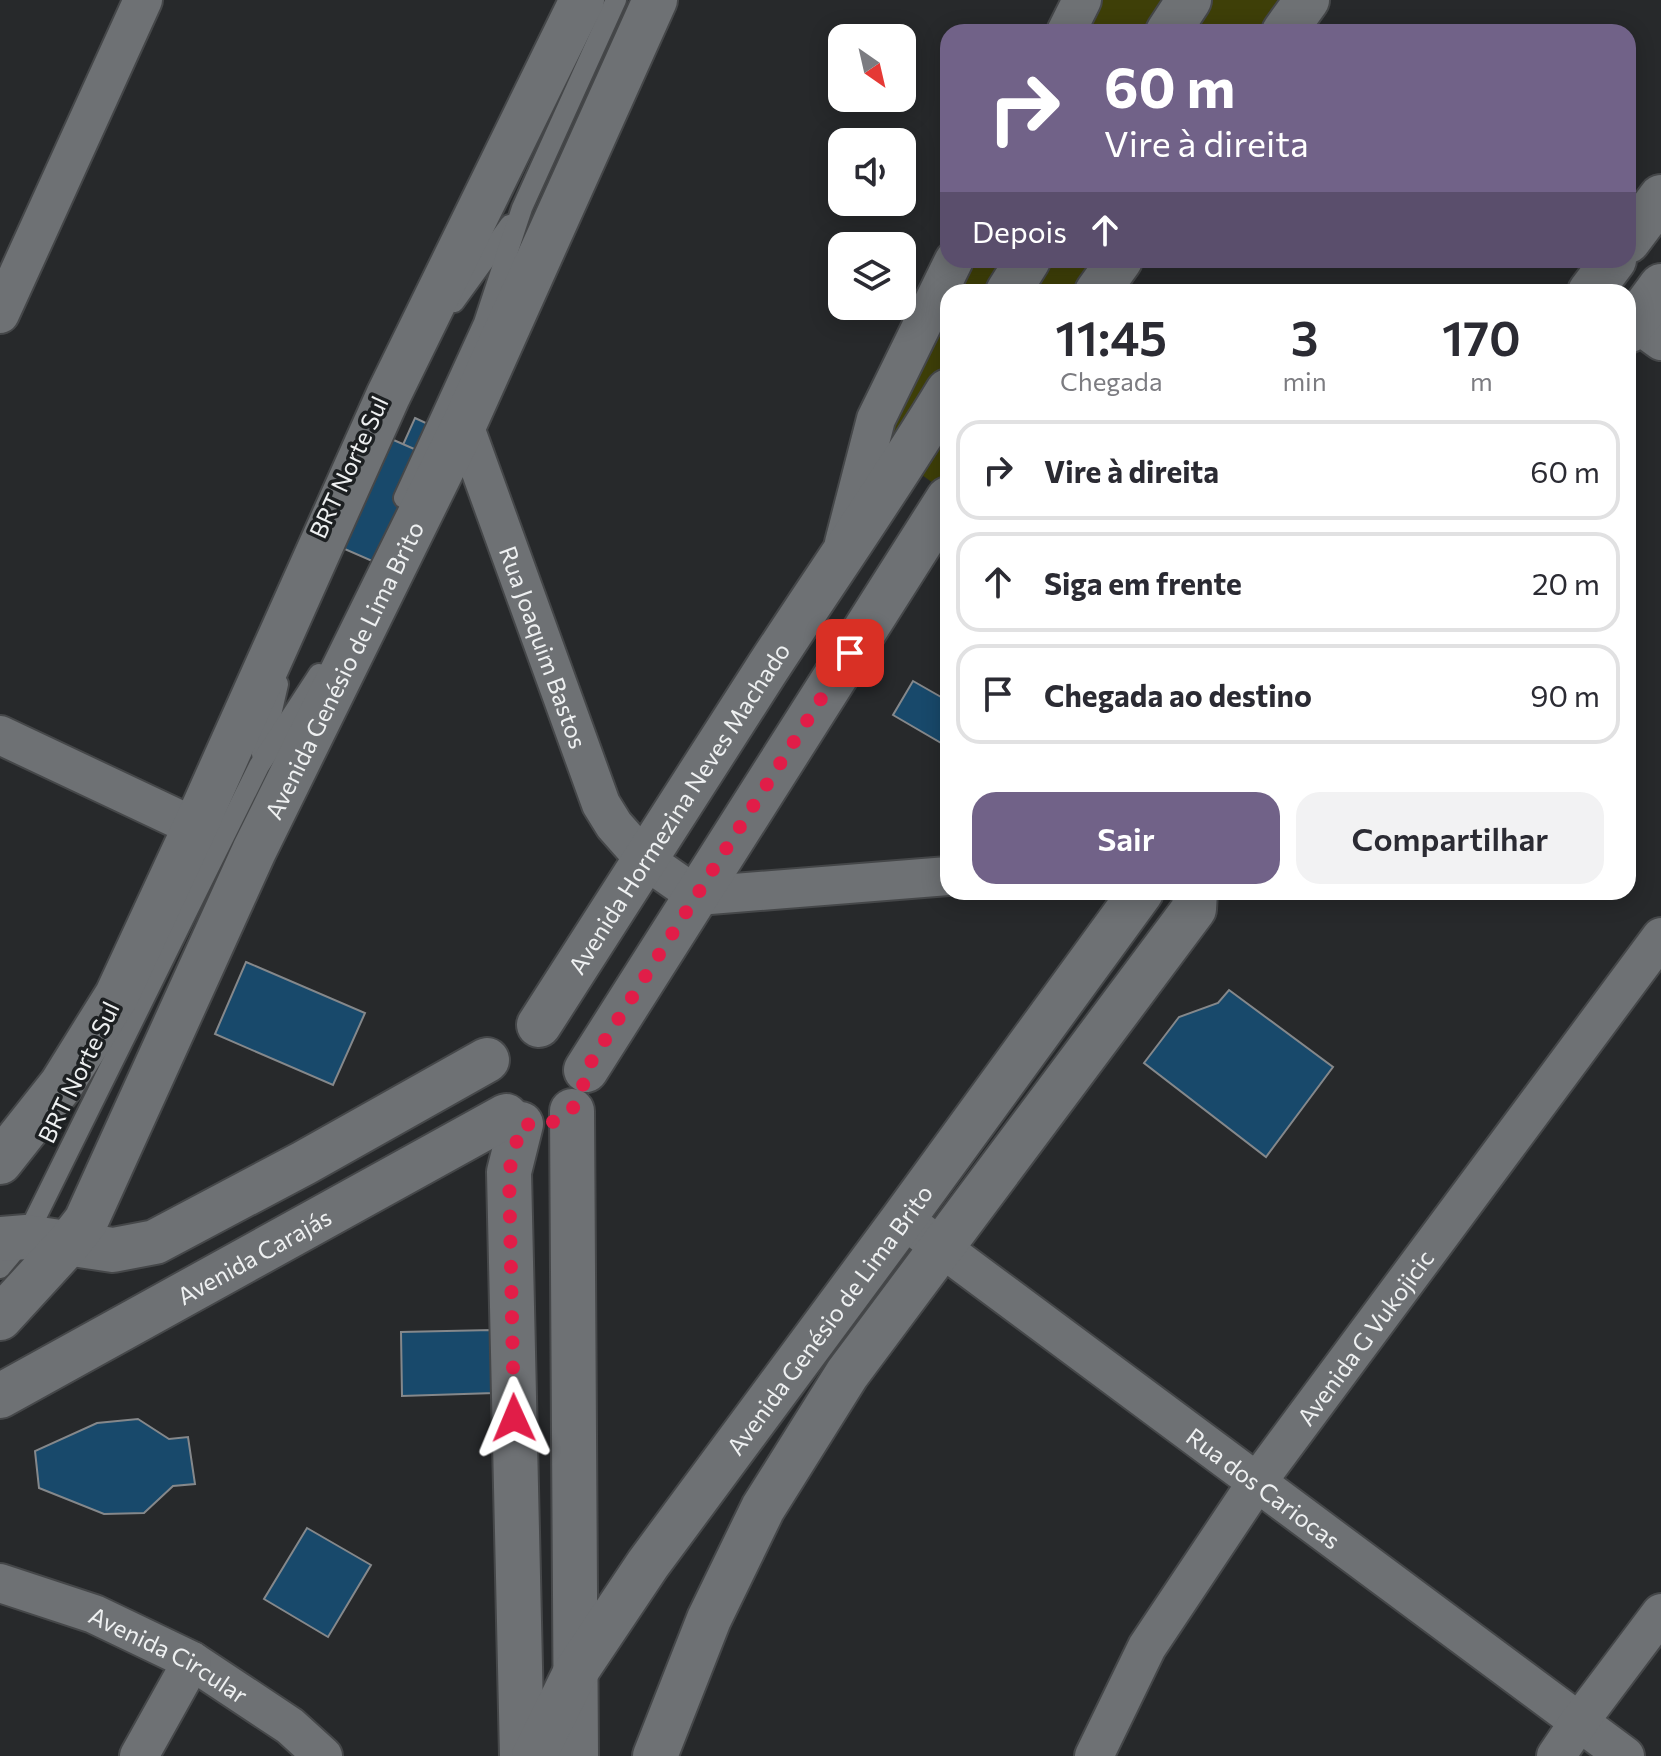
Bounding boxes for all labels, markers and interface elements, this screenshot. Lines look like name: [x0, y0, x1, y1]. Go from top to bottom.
north arrow: [828, 24, 916, 112]
map controls: [828, 24, 916, 320]
text: 60 m: [1104, 51, 1235, 120]
icon: right: [972, 56, 1076, 160]
text: Vire à direita: [1104, 120, 1309, 164]
button: sound: [828, 128, 916, 216]
icon: ahead: [1083, 208, 1127, 252]
text: Depois: [972, 212, 1067, 249]
button: layers: [828, 232, 916, 320]
text: 11:45: [1055, 307, 1167, 366]
text: 3: [1291, 307, 1318, 366]
text: 170: [1442, 307, 1521, 366]
text: Chegada: [1060, 365, 1162, 396]
text: min: [1282, 365, 1327, 396]
text: m: [1470, 365, 1493, 396]
street label: BRT Norte Sul: [302, 391, 394, 543]
icon: right: [976, 448, 1020, 492]
text: Vire à direita: [1044, 452, 1219, 489]
text: 60 m: [1530, 452, 1600, 489]
street label: Avenida Genésio de Lima Brito: [258, 516, 429, 824]
street label: Rua Joaquim Bastos: [494, 542, 594, 752]
icon: ahead: [976, 560, 1020, 604]
text: Siga em frente: [1044, 564, 1242, 601]
text: 20 m: [1532, 564, 1600, 601]
pin: [816, 619, 884, 687]
icon: arrive: [828, 631, 872, 675]
street label: Avenida Hormezina Neves Machado: [561, 636, 795, 979]
icon: arrive: [976, 672, 1020, 716]
text: Chegada ao destino: [1044, 676, 1312, 713]
text: 90 m: [1530, 676, 1600, 713]
button: Sair: [972, 792, 1280, 884]
button: Compartilhar: [1296, 792, 1604, 884]
street label: BRT Norte Sul: [31, 997, 125, 1147]
street label: Avenida Genésio de Lima Brito: [720, 1179, 938, 1460]
street label: Avenida Carajás: [172, 1201, 336, 1310]
street label: Avenida G Vukojicic: [1290, 1244, 1439, 1430]
position arrow: [472, 1376, 556, 1460]
street label: Rua dos Cariocas: [1181, 1421, 1347, 1554]
street label: Avenida Circular: [85, 1600, 254, 1709]

